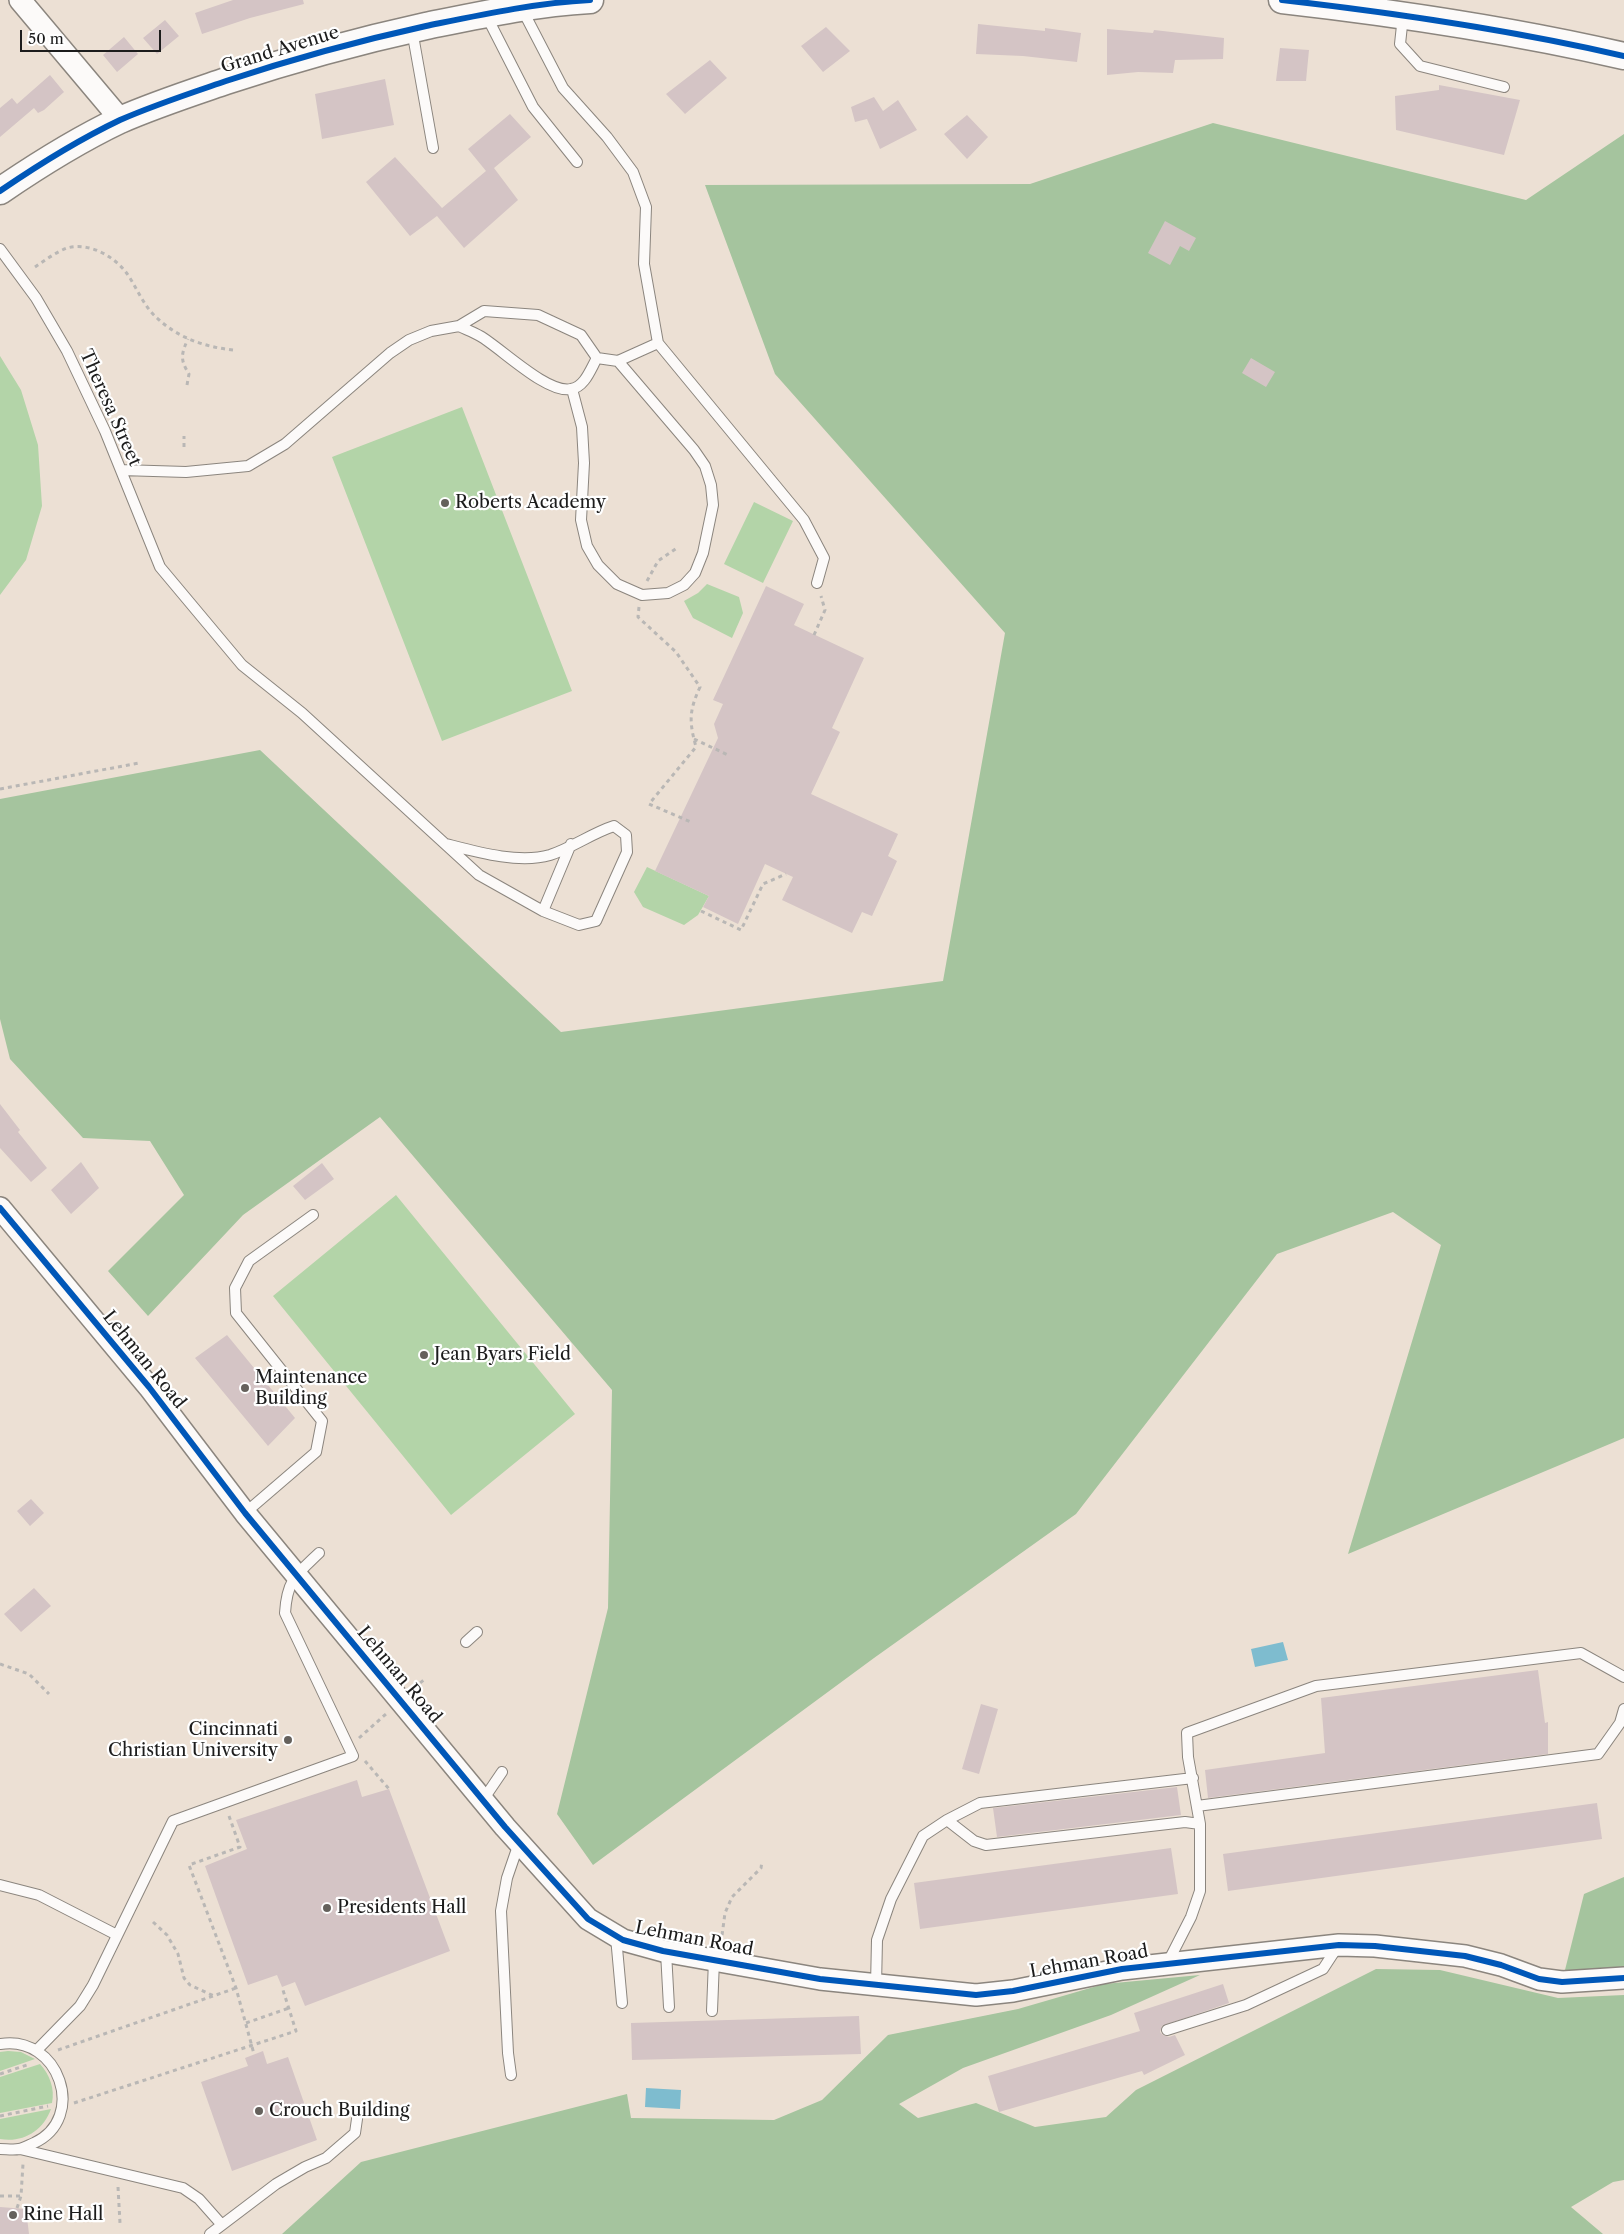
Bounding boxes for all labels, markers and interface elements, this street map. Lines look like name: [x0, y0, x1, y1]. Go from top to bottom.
scale bar: [22, 20, 164, 52]
street label: Grand Avenue: [218, 22, 342, 78]
text: 50 m: [28, 29, 64, 48]
street label: Theresa Street: [75, 346, 145, 470]
place label: Roberts Academy: [455, 492, 606, 514]
marker: Roberts Academy: [439, 497, 451, 509]
street label: Lehman Road: [98, 1307, 190, 1413]
place label: Jean Byars Field: [434, 1344, 571, 1366]
marker: Jean Byars Field: [418, 1349, 430, 1361]
place label: Maintenance Building: [255, 1367, 367, 1410]
marker: Maintenance Building: [239, 1382, 251, 1394]
street label: Lehman Road: [352, 1622, 446, 1728]
place label: Cincinnati Christian University: [108, 1719, 278, 1762]
marker: Cincinnati Christian University: [282, 1734, 294, 1746]
place label: Presidents Hall: [337, 1897, 466, 1919]
marker: Presidents Hall: [321, 1902, 333, 1914]
street label: Lehman Road: [633, 1917, 755, 1961]
street label: Lehman Road: [1028, 1941, 1150, 1983]
place label: Crouch Building: [269, 2100, 410, 2122]
marker: Crouch Building: [253, 2105, 265, 2117]
place label: Rine Hall: [23, 2204, 103, 2226]
marker: Rine Hall: [7, 2209, 19, 2221]

